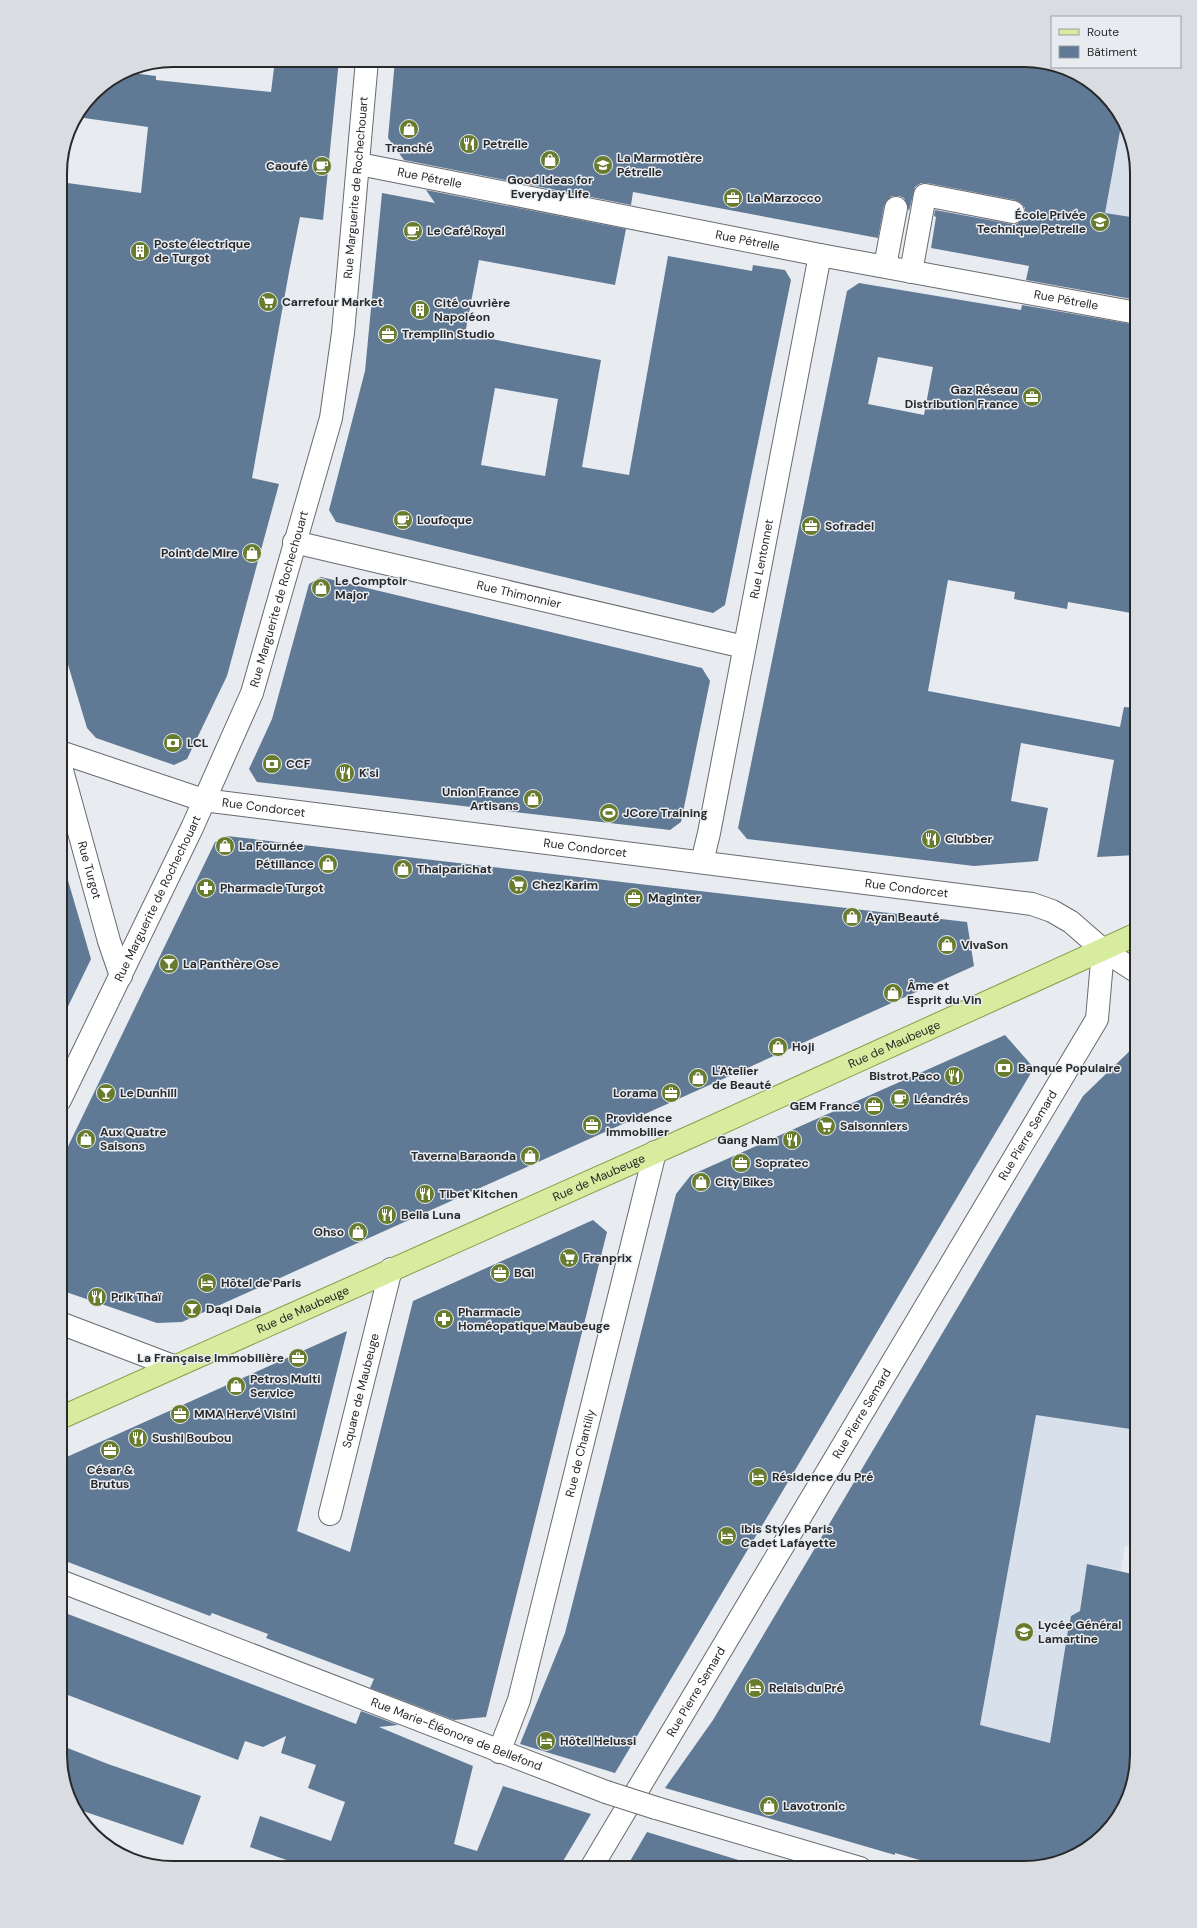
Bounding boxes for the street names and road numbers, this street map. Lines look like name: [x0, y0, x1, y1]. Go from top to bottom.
street label: Rue Marguerite de Rochechouart: [340, 96, 372, 279]
street label: Rue Pétrelle: [396, 164, 463, 192]
street label: Rue Pétrelle: [714, 227, 781, 255]
street label: Rue Pétrelle: [1032, 286, 1100, 314]
street label: Rue Marguerite de Rochechouart: [246, 508, 312, 689]
street label: Rue Lentonnet: [746, 517, 777, 600]
street label: Rue Thimonnier: [475, 577, 563, 612]
street label: Rue Condorcet: [221, 794, 307, 821]
street label: Rue Marguerite de Rochechouart: [111, 813, 205, 984]
street label: Rue Condorcet: [543, 835, 628, 861]
street label: Rue Turgot: [74, 839, 105, 901]
street label: Rue Condorcet: [864, 875, 949, 901]
street label: Rue de Maubeuge: [845, 1016, 943, 1072]
street label: Rue Pierre Semard: [995, 1087, 1061, 1183]
street label: Rue de Maubeuge: [550, 1150, 648, 1205]
street label: Rue de Maubeuge: [254, 1282, 352, 1337]
street label: Square de Maubeuge: [339, 1332, 383, 1450]
street label: Rue Pierre Semard: [829, 1366, 895, 1462]
street label: Rue de Chantilly: [562, 1407, 599, 1499]
street label: Rue Pierre Semard: [663, 1644, 729, 1740]
street label: Rue Marie-Éléonore de Bellefond: [369, 1694, 544, 1775]

